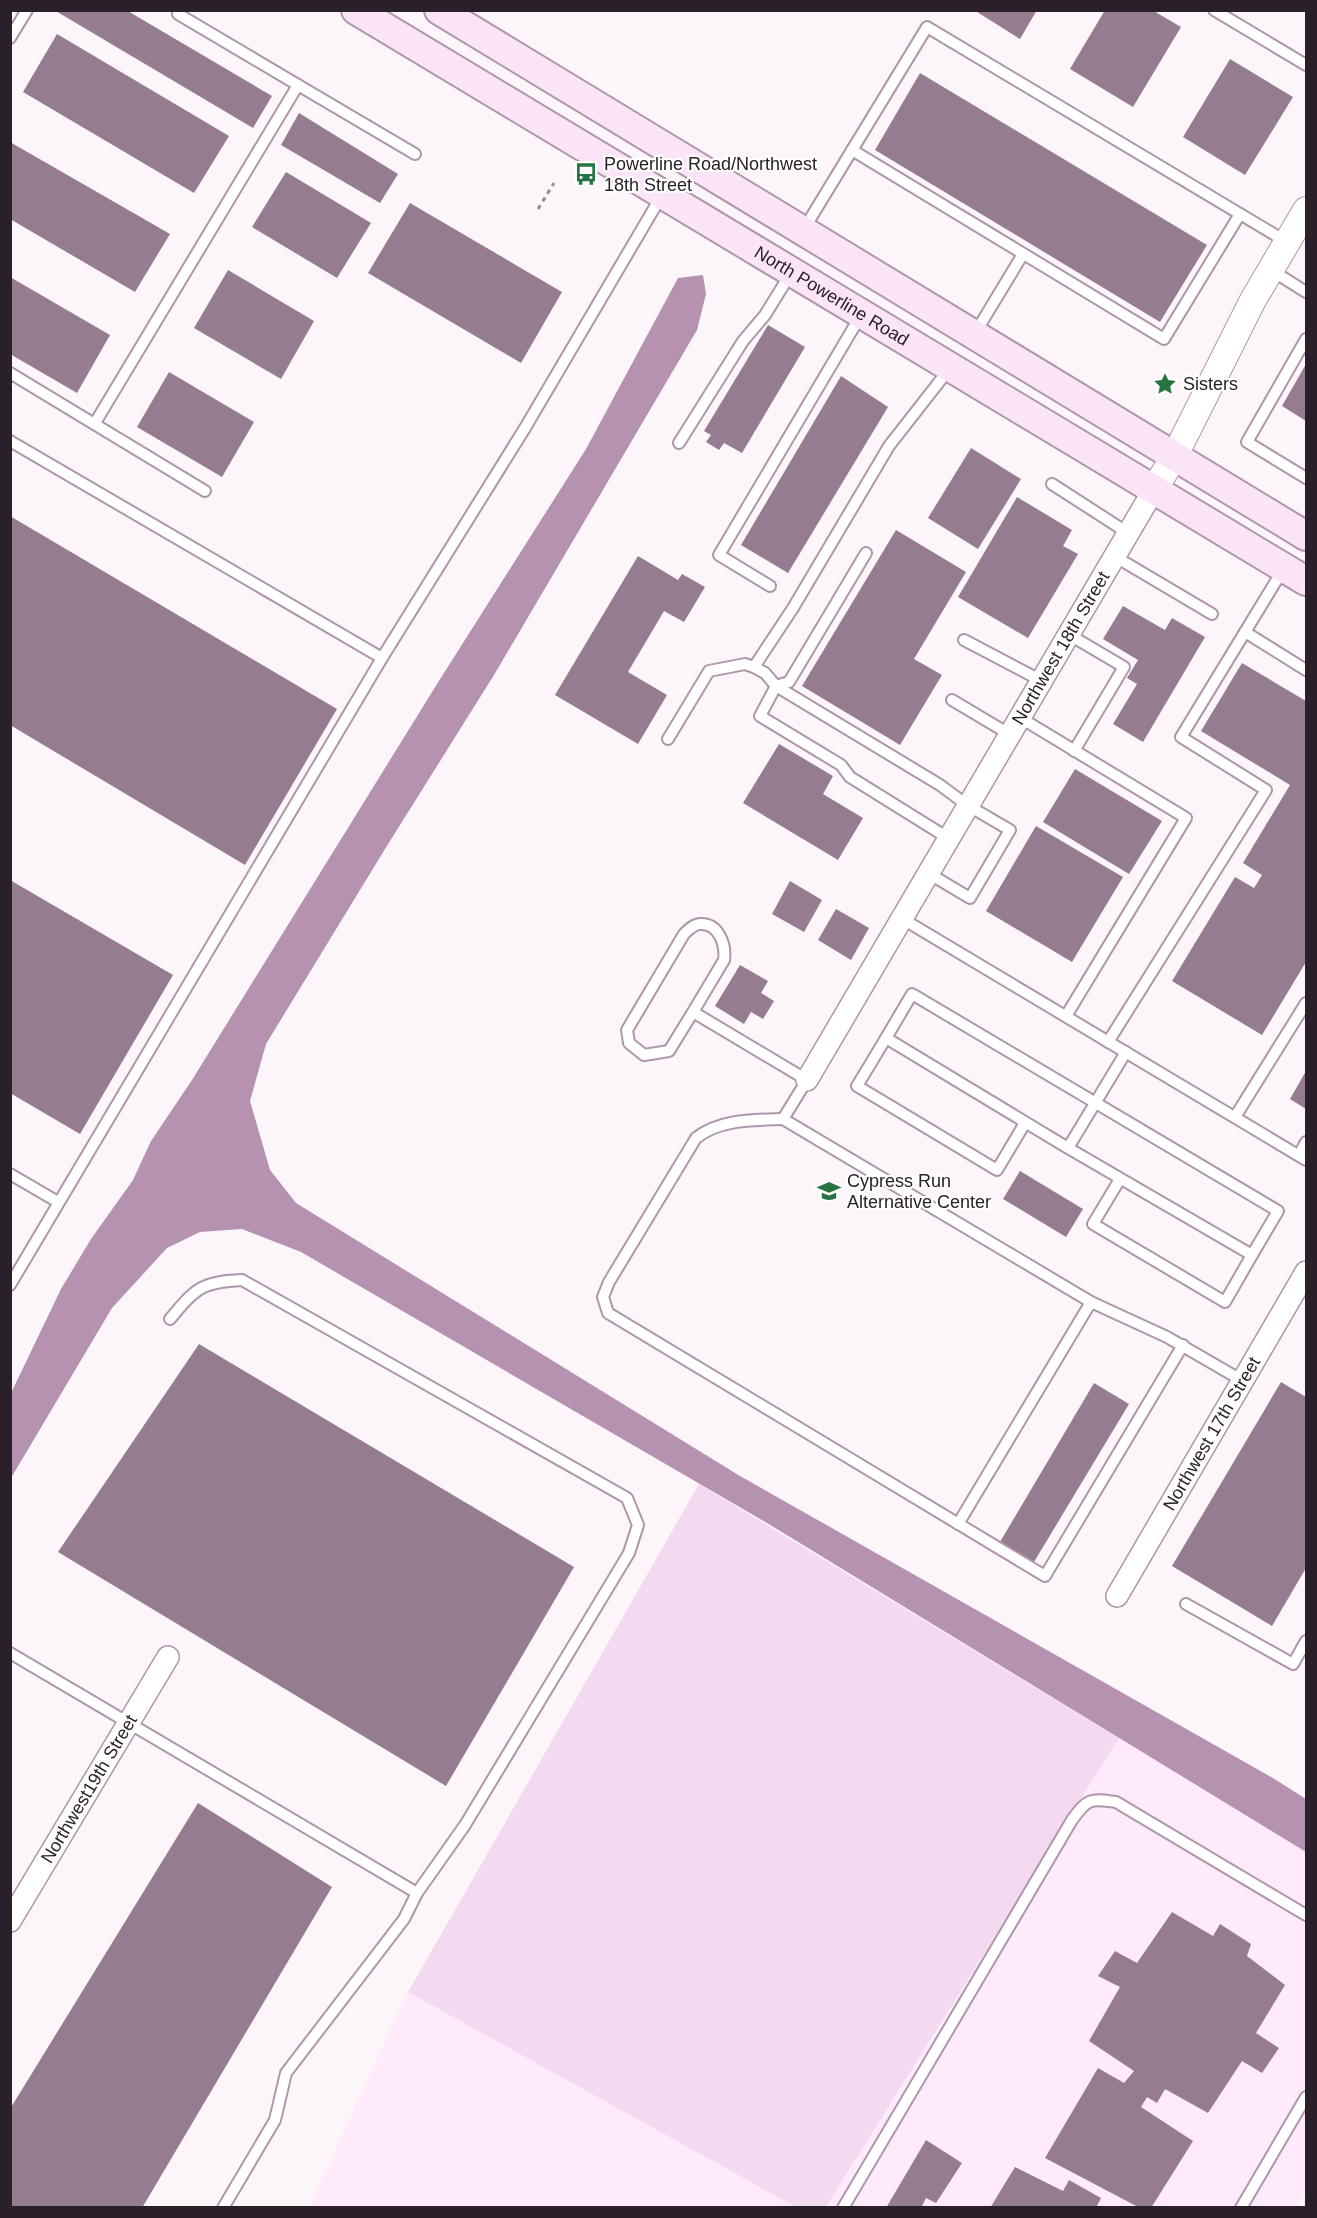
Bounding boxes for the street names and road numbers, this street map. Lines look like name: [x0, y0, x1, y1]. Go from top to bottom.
street label: North Powerline Road: [751, 242, 912, 350]
street label: Northwest 18th Street: [1008, 568, 1114, 728]
street label: Northwest 17th Street: [1159, 1353, 1264, 1514]
street label: Northwest19th Street: [37, 1711, 141, 1867]

